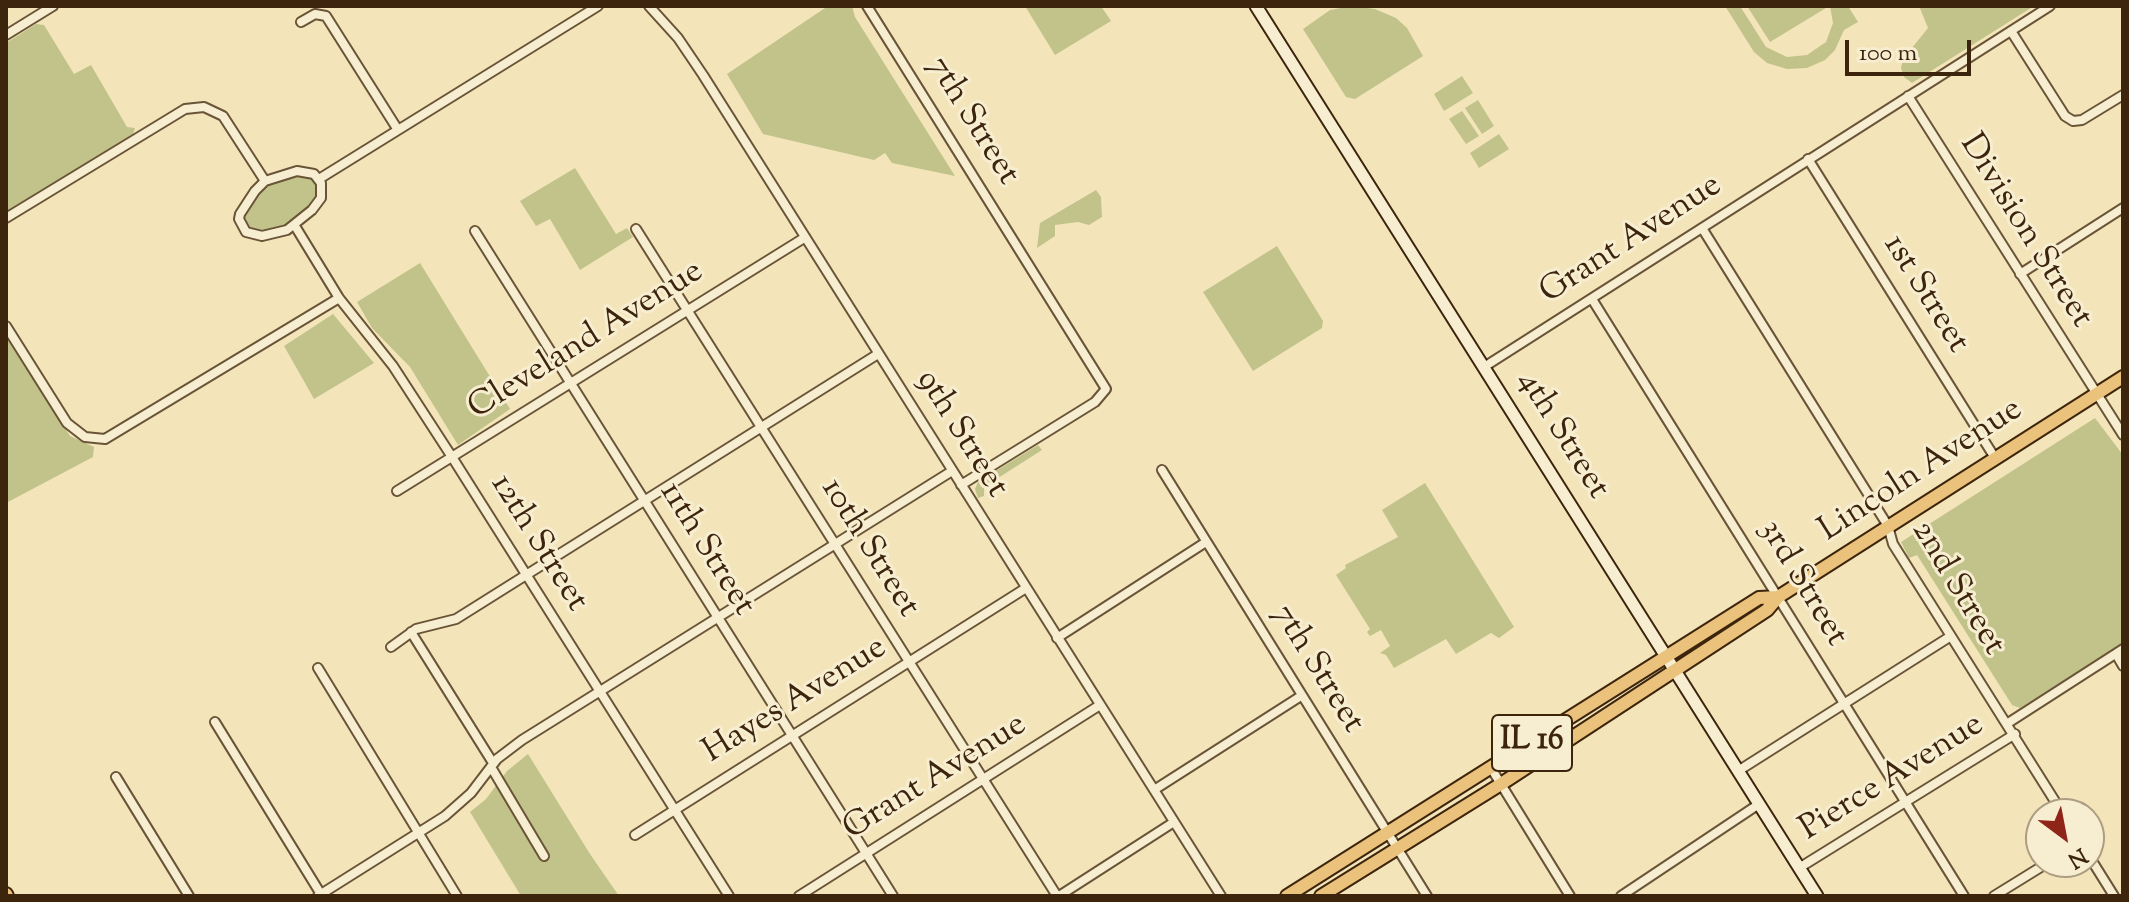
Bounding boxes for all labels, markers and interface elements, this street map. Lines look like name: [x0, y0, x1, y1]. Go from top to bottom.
scale bar: [1849, 24, 1975, 74]
text: 100 m: [1859, 37, 1917, 71]
street label: 7th Street: [916, 50, 1026, 194]
street label: Division Street: [1948, 128, 2100, 336]
street label: Grant Avenue: [1533, 167, 1731, 315]
street label: 1st Street: [1872, 228, 1976, 362]
street label: Cleveland Avenue: [462, 253, 712, 431]
street label: 9th Street: [905, 364, 1015, 506]
street label: 4th Street: [1506, 364, 1616, 508]
street label: Lincoln Avenue: [1813, 391, 2031, 553]
street label: 12th Street: [479, 468, 595, 620]
street label: 10th Street: [809, 472, 927, 626]
street label: 11th Street: [648, 476, 762, 624]
street label: 3rd Street: [1747, 513, 1855, 655]
street label: 2nd Street: [1900, 514, 2012, 664]
street label: 7th Street: [1261, 598, 1371, 742]
street label: Hayes Avenue: [697, 629, 895, 775]
street label: Grant Avenue: [837, 706, 1035, 852]
street label: Pierce Avenue: [1794, 706, 1992, 852]
road number: IL 16: [1492, 715, 1572, 771]
north arrow: [2025, 798, 2105, 878]
text: N: [2061, 838, 2093, 875]

